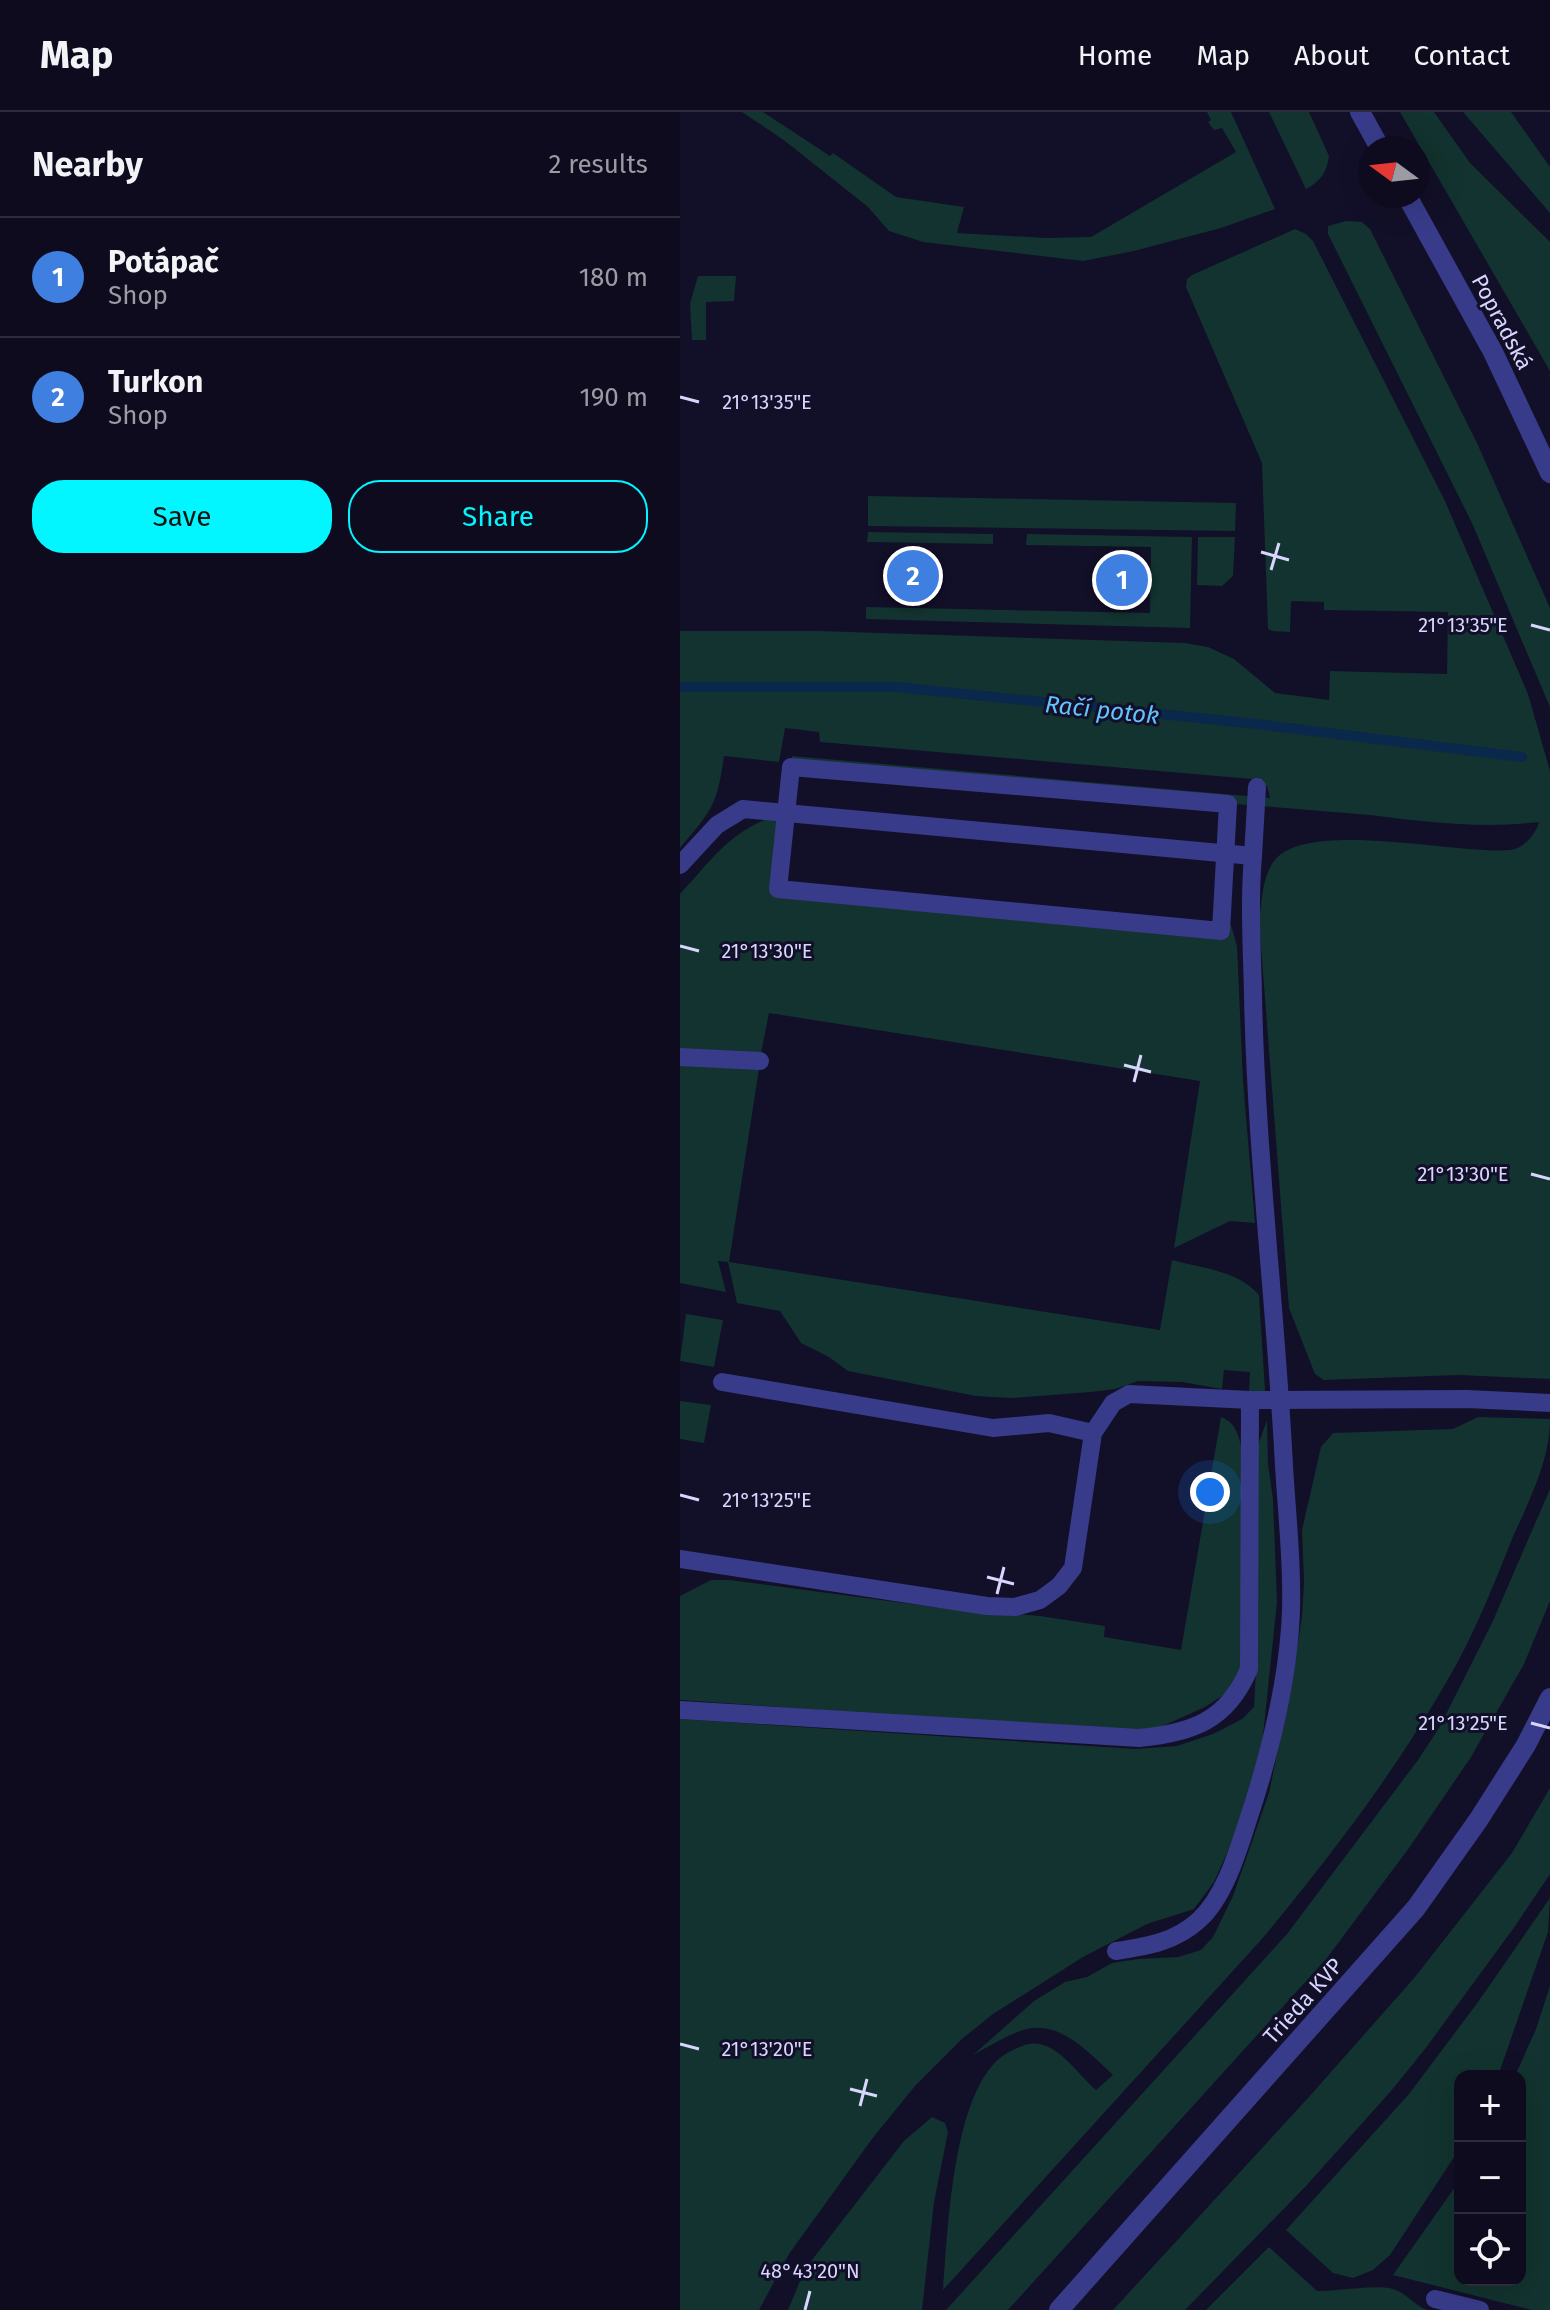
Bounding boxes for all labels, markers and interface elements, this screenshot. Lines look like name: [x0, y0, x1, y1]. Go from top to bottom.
text: Map: [40, 32, 113, 78]
text: Home: [1078, 39, 1152, 72]
text: Map: [1196, 39, 1250, 72]
text: About: [1294, 39, 1369, 72]
text: Contact: [1413, 39, 1510, 72]
north arrow: [1358, 136, 1430, 208]
text: Nearby: [32, 144, 143, 185]
text: 2 results: [548, 149, 648, 180]
text: Potápač: [108, 244, 219, 280]
text: 1: [52, 262, 64, 293]
text: 180 m: [579, 262, 648, 293]
street label: Popradská: [1466, 270, 1538, 374]
text: Shop: [108, 280, 168, 311]
text: Turkon: [108, 364, 203, 400]
text: 2: [51, 382, 65, 413]
text: 190 m: [579, 382, 648, 413]
text: 21°13'35"E: [722, 390, 812, 414]
text: Shop: [108, 400, 168, 431]
button: Save: [32, 480, 332, 553]
button: Share: [348, 480, 648, 553]
pin: 2: [887, 546, 939, 606]
pin: 1: [1096, 550, 1148, 610]
text: 21°13'35"E: [1418, 613, 1508, 637]
water label: Račí potok: [1044, 690, 1160, 730]
text: 21°13'30"E: [721, 939, 813, 963]
text: 21°13'30"E: [1417, 1162, 1509, 1186]
your location: [1190, 1472, 1230, 1512]
text: 21°13'25"E: [722, 1488, 812, 1512]
text: 21°13'25"E: [1418, 1711, 1508, 1735]
street label: Trieda KVP: [1257, 1952, 1349, 2050]
text: 21°13'20"E: [721, 2037, 813, 2061]
map controls: [1454, 2070, 1526, 2286]
button: +: [1454, 2070, 1526, 2142]
button: −: [1454, 2142, 1526, 2214]
button: locate: [1454, 2214, 1526, 2286]
text: 48°43'20"N: [760, 2259, 860, 2283]

